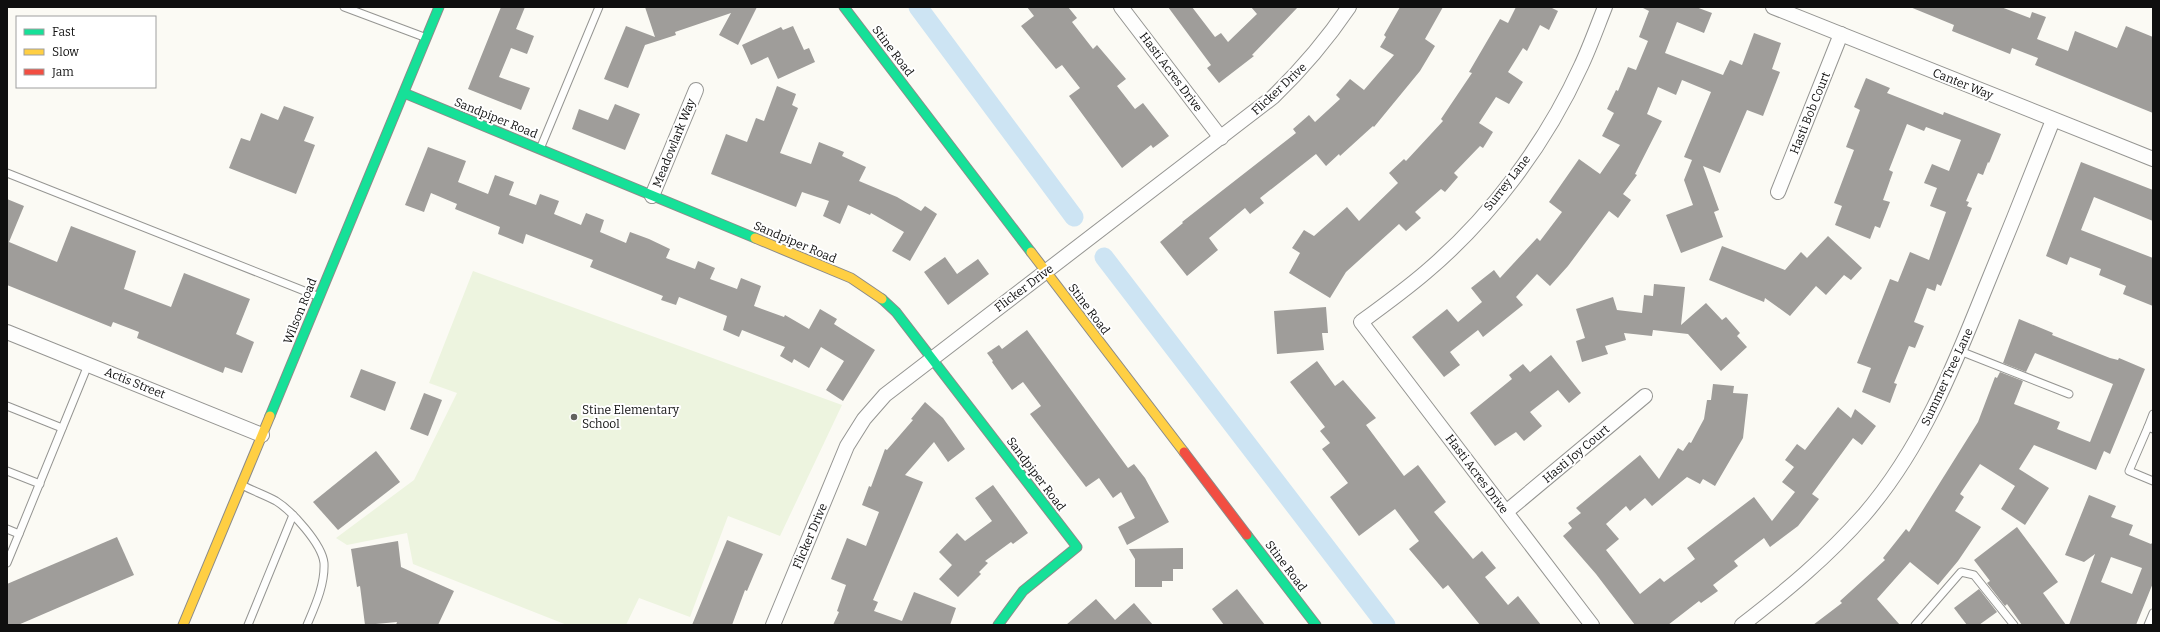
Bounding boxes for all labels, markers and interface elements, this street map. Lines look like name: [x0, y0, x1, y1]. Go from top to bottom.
legend: [16, 16, 156, 88]
street label: Stine Road: [869, 23, 917, 79]
text: Fast: [52, 25, 76, 39]
street label: Hasti Acres Drive: [1137, 30, 1205, 114]
text: Slow: [52, 45, 79, 59]
street label: Flicker Drive: [1249, 60, 1309, 118]
text: Jam: [51, 65, 74, 79]
street label: Canter Way: [1931, 66, 1996, 103]
street label: Hasti Bob Court: [1787, 69, 1833, 156]
street label: Sandpiper Road: [452, 95, 540, 141]
street label: Meadowlark Way: [650, 96, 699, 190]
street label: Surrey Lane: [1481, 152, 1533, 214]
street label: Sandpiper Road: [752, 218, 838, 266]
street label: Flicker Drive: [992, 261, 1056, 315]
street label: Wilson Road: [280, 276, 320, 346]
street label: Stine Road: [1065, 281, 1113, 337]
street label: Summer Tree Lane: [1918, 326, 1976, 428]
street label: Actis Street: [103, 364, 168, 402]
place label: Stine Elementary School: [582, 403, 680, 431]
marker: Stine Elementary School: [569, 412, 579, 422]
street label: Hasti Joy Court: [1540, 422, 1613, 486]
street label: Hasti Acres Drive: [1443, 432, 1511, 516]
street label: Sandpiper Road: [1004, 434, 1068, 514]
street label: Flicker Drive: [790, 501, 830, 571]
street label: Stine Road: [1262, 538, 1310, 594]

